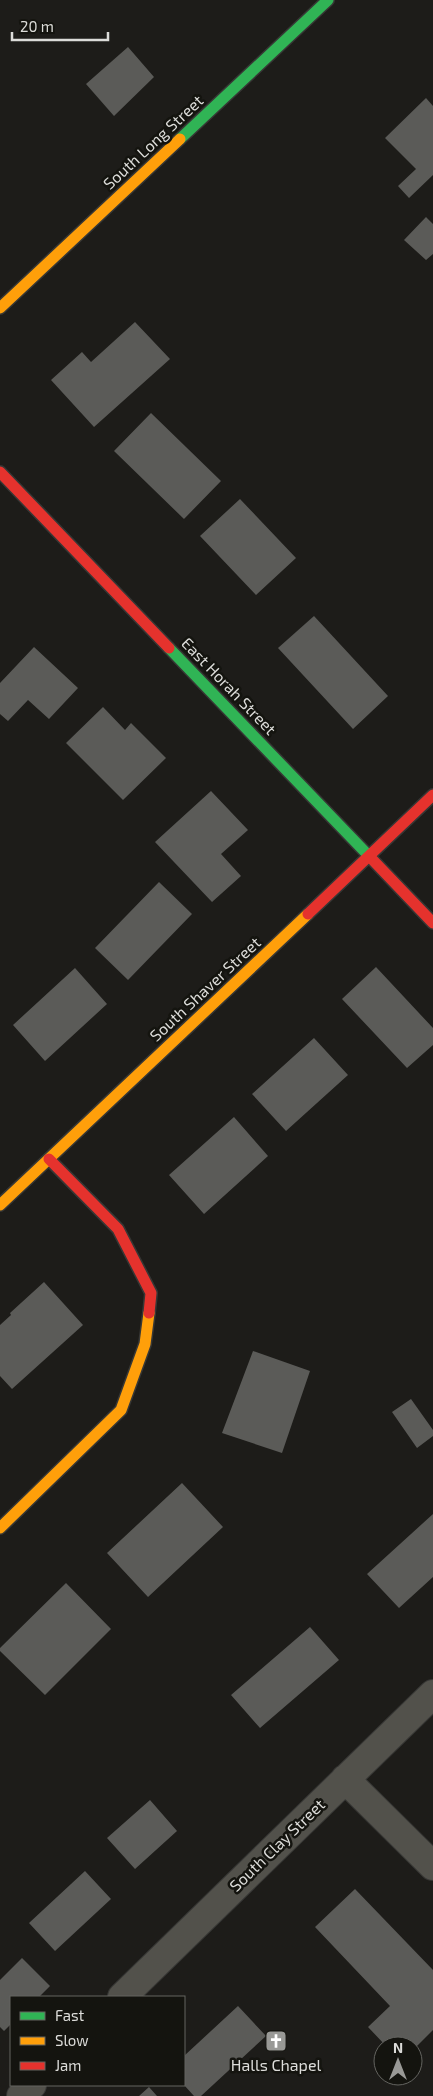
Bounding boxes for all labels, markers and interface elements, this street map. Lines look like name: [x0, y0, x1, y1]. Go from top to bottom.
scale bar: [12, 10, 109, 42]
text: 20 m: [20, 17, 54, 35]
street label: South Long Street: [99, 90, 207, 193]
street label: East Horah Street: [178, 633, 281, 738]
street label: South Shaver Street: [145, 932, 264, 1045]
street label: South Clay Street: [225, 1794, 328, 1895]
legend: [10, 1996, 185, 2086]
text: Fast: [55, 2006, 85, 2024]
church icon: Halls Chapel: [264, 2029, 288, 2053]
text: Slow: [55, 2031, 89, 2049]
north arrow: [373, 2036, 423, 2086]
text: N: [393, 2039, 403, 2056]
place label: Halls Chapel: [231, 2055, 321, 2074]
text: Jam: [55, 2056, 81, 2074]

